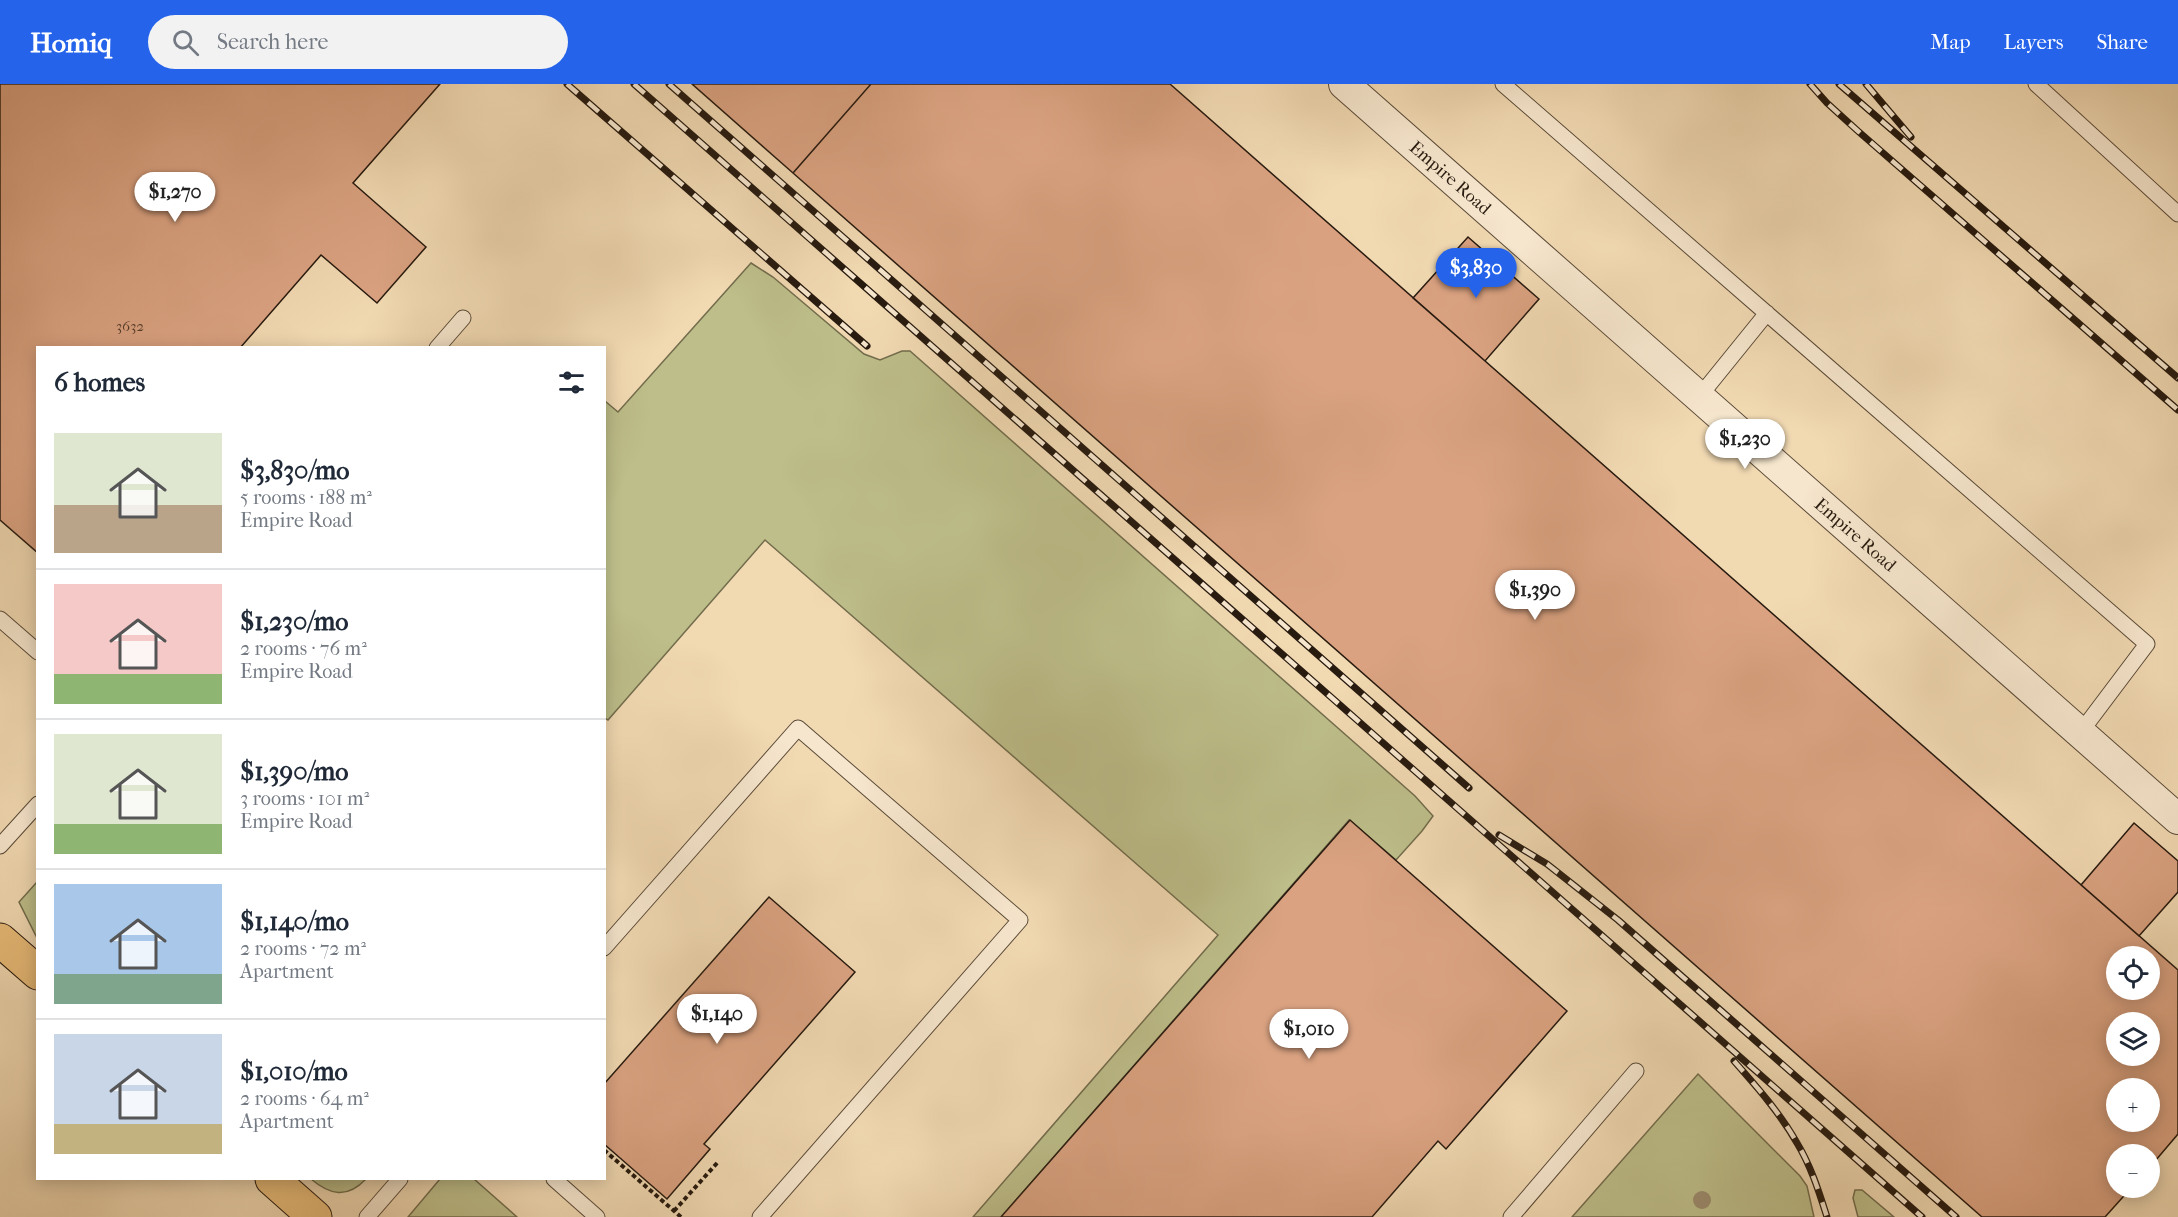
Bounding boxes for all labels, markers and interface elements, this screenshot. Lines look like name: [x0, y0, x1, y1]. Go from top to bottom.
search box: [148, 15, 568, 69]
text: Homiq: [30, 26, 112, 59]
icon: search: [169, 26, 202, 59]
text: Search here: [217, 29, 328, 55]
text: Map: [1930, 30, 1971, 54]
text: Layers: [2004, 30, 2063, 54]
text: Share: [2096, 30, 2148, 54]
street label: Empire Road: [1405, 137, 1495, 219]
pin: $1,270: [126, 172, 224, 223]
text: $1,270: [148, 180, 202, 203]
pin: $3,830: [1427, 248, 1525, 299]
text: $3,830: [1450, 256, 1502, 279]
house number: 3632: [116, 317, 144, 335]
icon: filters: [555, 366, 588, 399]
text: 6 homes: [54, 367, 145, 398]
pin: $1,230: [1696, 419, 1794, 470]
text: $1,230: [1719, 427, 1771, 450]
text: $3,830/mo: [240, 455, 349, 486]
icon: home: [102, 457, 174, 529]
text: 5 rooms · 188 m²: [240, 486, 372, 509]
street label: Empire Road: [1810, 494, 1900, 576]
text: Empire Road: [240, 509, 353, 532]
pin: $1,390: [1486, 570, 1584, 621]
text: $1,390: [1509, 578, 1561, 601]
text: $1,230/mo: [240, 606, 348, 637]
icon: home: [102, 608, 174, 680]
text: 2 rooms · 76 m²: [240, 637, 367, 660]
text: Empire Road: [240, 660, 353, 683]
text: $1,390/mo: [240, 756, 349, 787]
icon: home: [102, 758, 174, 830]
text: 3 rooms · 101 m²: [240, 787, 369, 810]
text: Empire Road: [240, 810, 353, 833]
text: $1,140/mo: [240, 906, 349, 937]
icon: home: [102, 908, 174, 980]
text: 2 rooms · 72 m²: [240, 937, 366, 960]
map controls: [2106, 946, 2160, 1198]
button: locate: [2106, 946, 2160, 1000]
text: Apartment: [240, 960, 334, 983]
pin: $1,140: [668, 994, 766, 1045]
text: $1,140: [691, 1002, 743, 1025]
pin: $1,010: [1260, 1009, 1358, 1060]
button: layers: [2106, 1012, 2160, 1066]
text: $1,010: [1283, 1017, 1335, 1040]
text: $1,010/mo: [240, 1056, 348, 1087]
icon: home: [102, 1058, 174, 1130]
button: +: [2106, 1078, 2160, 1132]
text: 2 rooms · 64 m²: [240, 1087, 369, 1110]
text: Apartment: [240, 1110, 334, 1133]
button: −: [2106, 1144, 2160, 1198]

